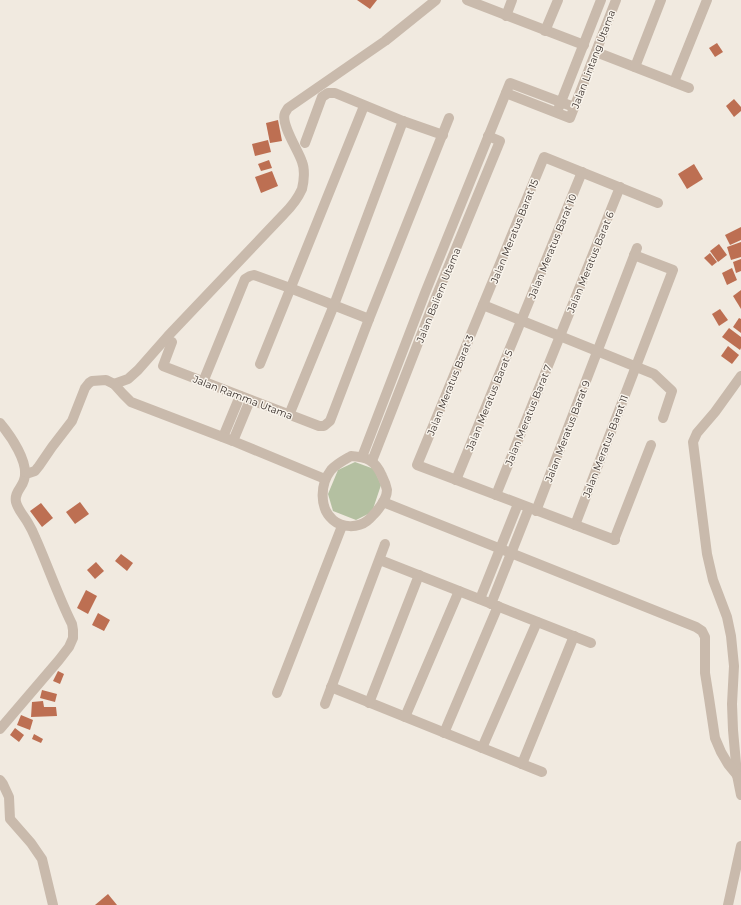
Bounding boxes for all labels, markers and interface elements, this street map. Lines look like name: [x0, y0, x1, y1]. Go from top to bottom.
street label: Jalan Lintang Utama: [568, 8, 618, 111]
street label: Jalan Meratus Barat 15: [487, 177, 541, 286]
street label: Jalan Meratus Barat 10: [525, 191, 580, 302]
street label: Jalan Meratus Barat 6: [564, 210, 617, 316]
street label: Jalan Baliem Utama: [413, 246, 463, 345]
street label: Jalan Meratus Barat 3: [424, 333, 477, 438]
street label: Jalan Meratus Barat 5: [463, 348, 516, 453]
street label: Jalan Meratus Barat 7: [502, 363, 555, 469]
street label: Jalan Ramma Utama: [190, 372, 295, 423]
street label: Jalan Meratus Barat 9: [542, 378, 593, 485]
street label: Jalan Meratus Barat 11: [579, 393, 631, 500]

